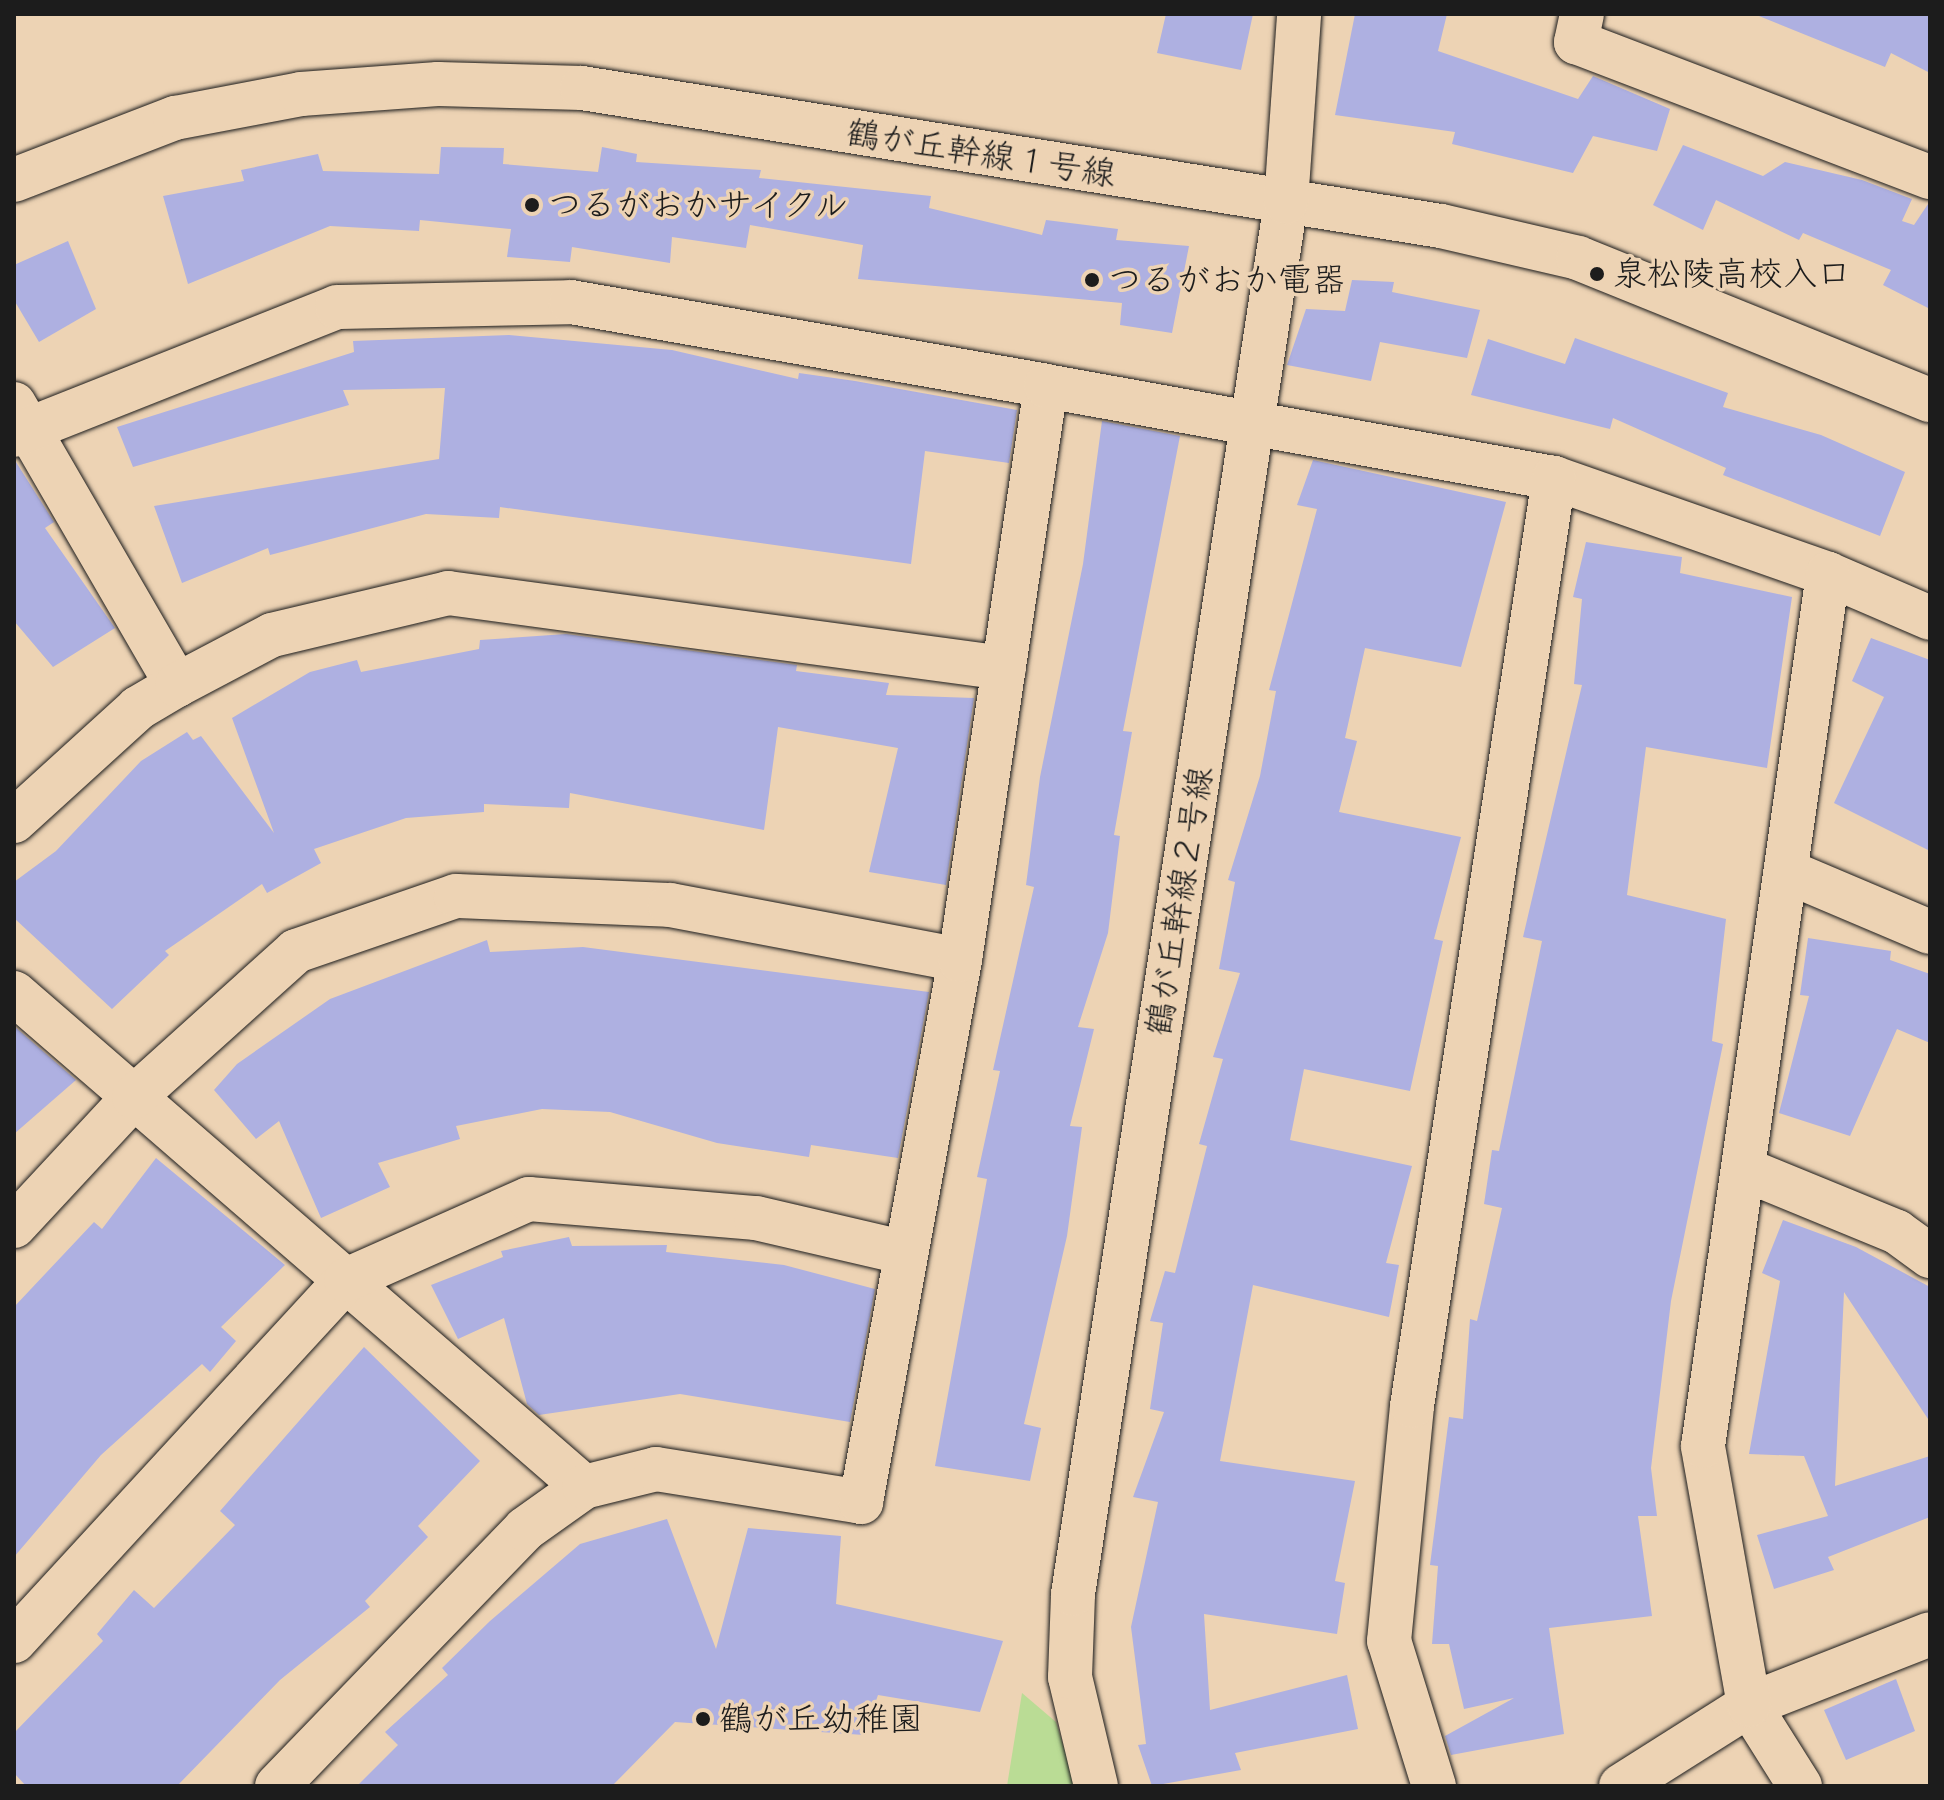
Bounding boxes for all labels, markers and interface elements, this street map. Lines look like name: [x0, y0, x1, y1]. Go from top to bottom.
street label: 鶴が丘幹線１号線: [843, 112, 1119, 194]
place label: つるがおかサイクル: [548, 185, 854, 225]
marker: つるがおかサイクル: [523, 196, 541, 214]
place label: 泉松陵高校入口: [1613, 254, 1851, 294]
place label: つるがおか電器: [1108, 260, 1346, 300]
marker: 泉松陵高校入口: [1588, 265, 1606, 283]
marker: つるがおか電器: [1083, 271, 1101, 289]
street label: 鶴が丘幹線２号線: [1138, 763, 1220, 1039]
place label: 鶴が丘幼稚園: [719, 1699, 923, 1739]
marker: 鶴が丘幼稚園: [694, 1710, 712, 1728]

